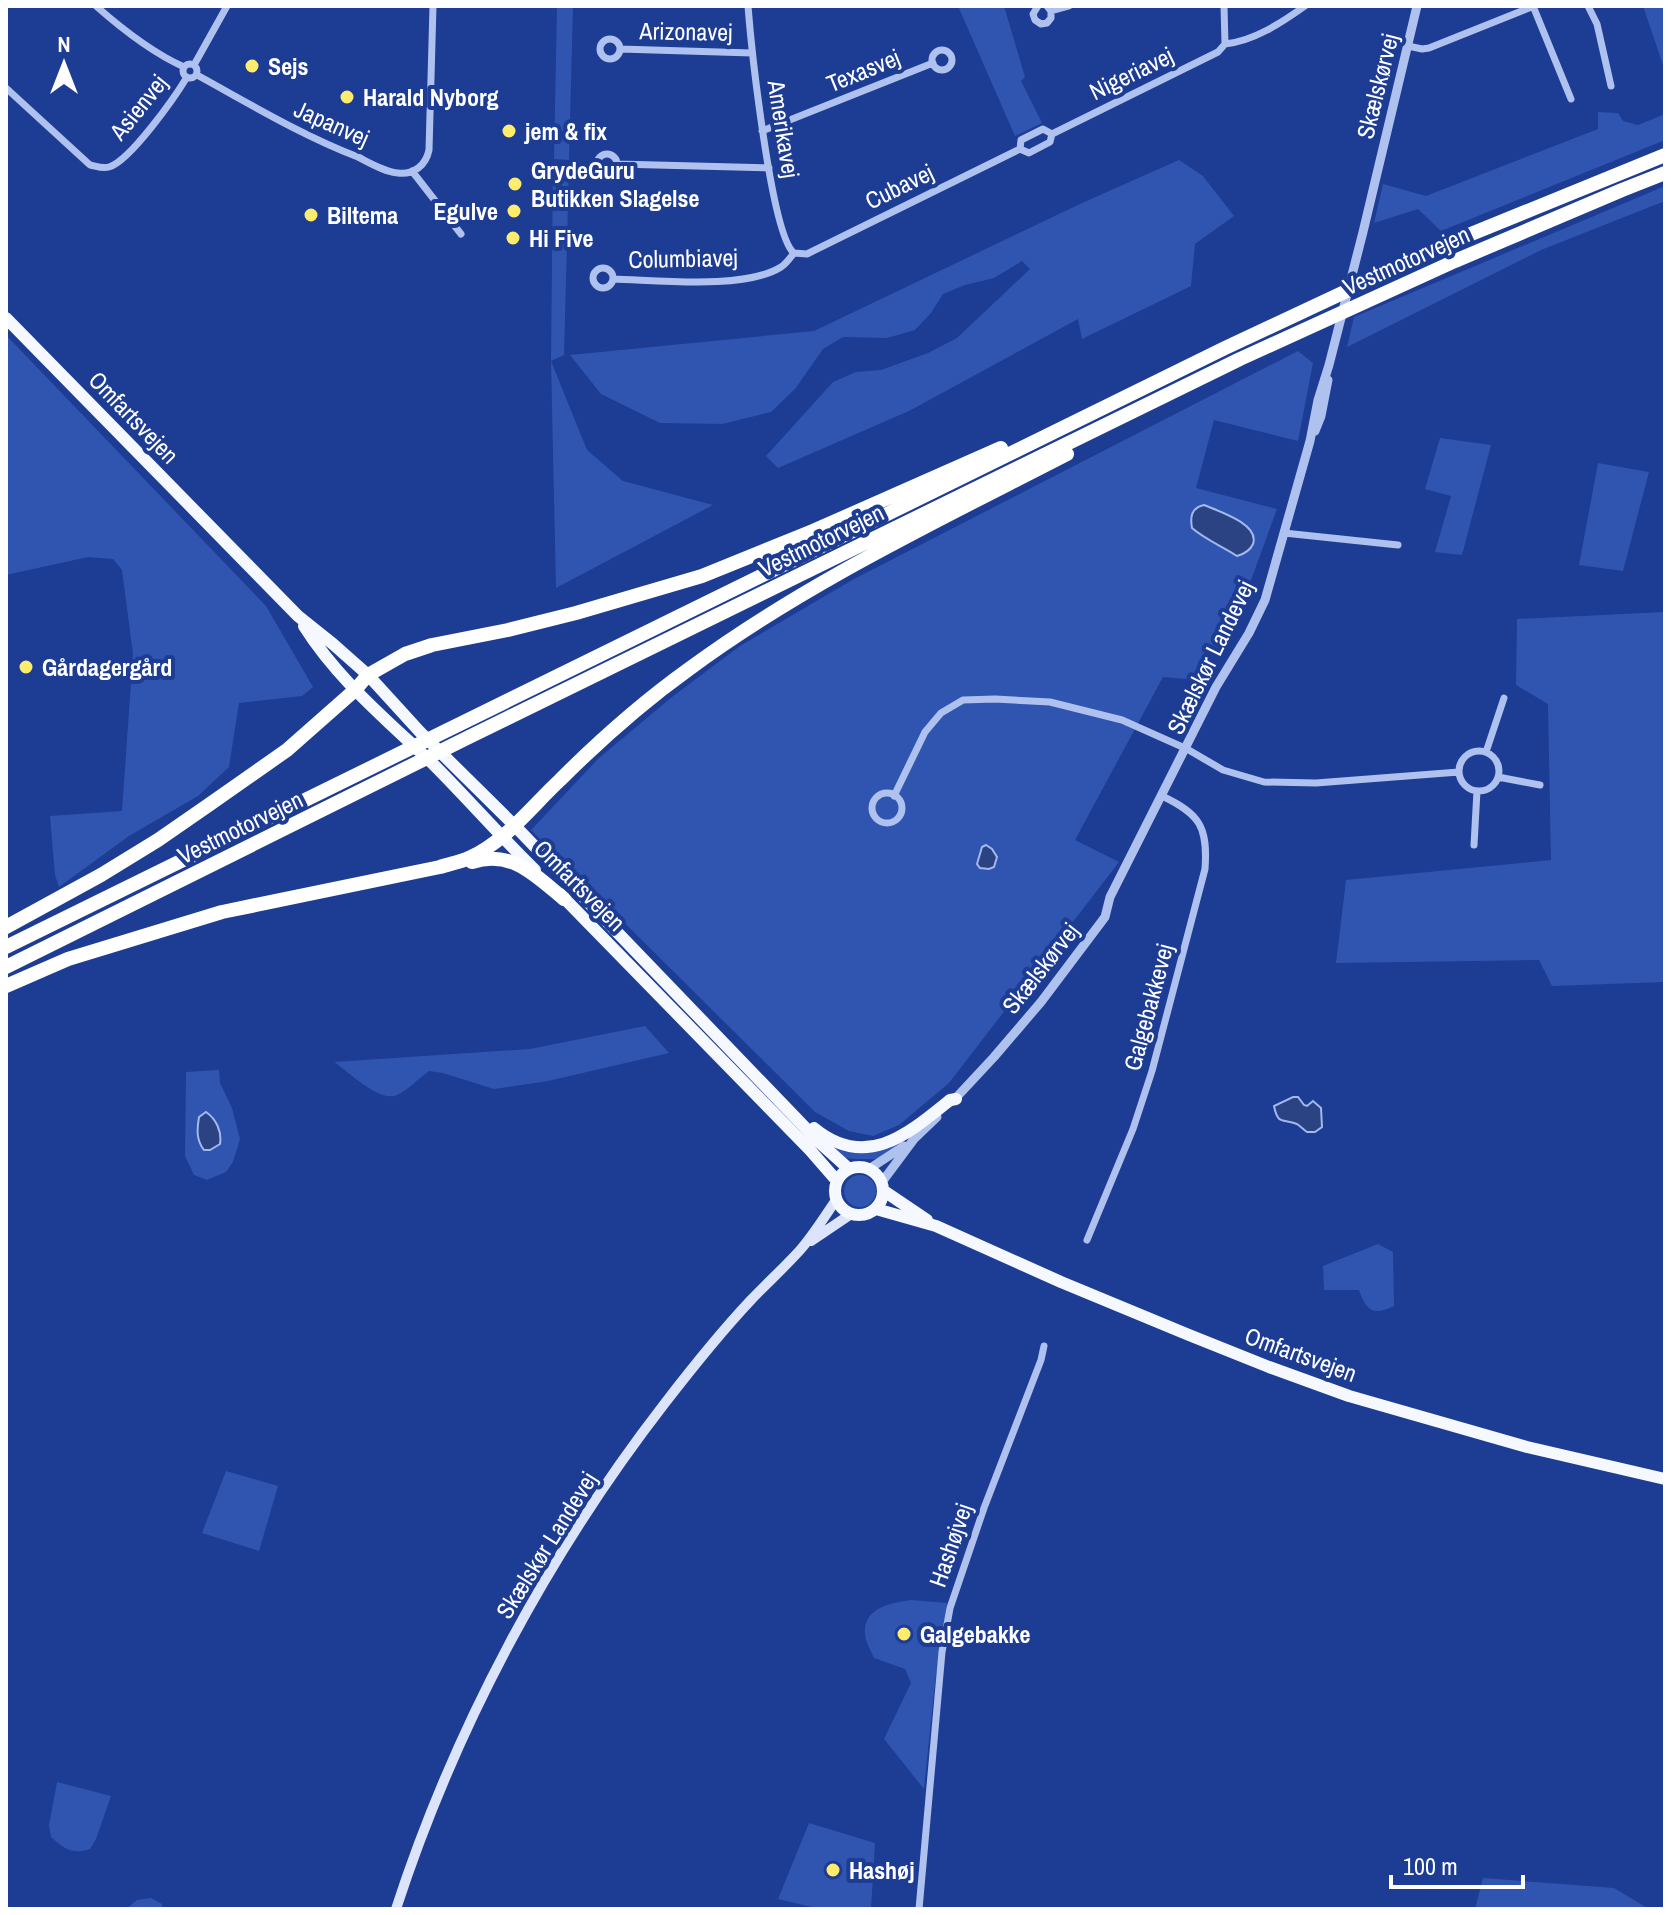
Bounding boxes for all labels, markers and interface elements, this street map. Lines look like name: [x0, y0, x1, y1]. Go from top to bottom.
street label: Arizonavej: [638, 14, 733, 48]
north arrow: [24, 24, 104, 104]
text: N: [57, 29, 71, 59]
street label: Skælskørvej: [1349, 30, 1405, 142]
street label: Nigeriavej: [1084, 39, 1178, 107]
street label: Texasvej: [822, 41, 904, 99]
place label: Sejs: [268, 50, 309, 82]
marker: Sejs: [243, 57, 261, 75]
street label: Asienvej: [101, 68, 174, 147]
street label: Amerikavej: [760, 77, 808, 180]
place label: Harald Nyborg: [363, 81, 499, 113]
marker: Harald Nyborg: [338, 88, 356, 106]
street label: Japanvej: [290, 92, 374, 154]
place label: jem & fix: [524, 115, 607, 147]
marker: jem & fix: [500, 122, 518, 140]
place label: GrydeGuru Butikken Slagelse: [531, 154, 700, 214]
street label: Cubavej: [860, 156, 938, 216]
marker: GrydeGuru Butikken Slagelse: [506, 175, 524, 193]
place label: Egulve: [433, 195, 498, 227]
place label: Biltema: [327, 199, 398, 231]
marker: Egulve: [505, 202, 523, 220]
marker: Biltema: [302, 206, 320, 224]
street label: Vestmotorvejen: [1338, 218, 1474, 302]
place label: Hi Five: [529, 222, 594, 254]
marker: Hi Five: [504, 229, 522, 247]
street label: Columbiavej: [628, 241, 738, 275]
street label: Omfartsvejen: [82, 364, 186, 470]
street label: Vestmotorvejen: [753, 496, 889, 584]
street label: Skælskør Landevej: [1159, 575, 1261, 739]
place label: Gårdagergård: [42, 651, 172, 683]
marker: Gårdagergård: [17, 658, 35, 676]
street label: Vestmotorvejen: [172, 783, 308, 871]
street label: Omfartsvejen: [527, 832, 633, 938]
street label: Skælskørvej: [994, 916, 1086, 1020]
street label: Galgebakkevej: [1116, 940, 1180, 1074]
street label: Omfartsvejen: [1241, 1319, 1361, 1389]
street label: Skælskør Landevej: [488, 1466, 604, 1624]
street label: Hashøjvej: [921, 1499, 979, 1591]
place label: Galgebakke: [920, 1618, 1031, 1650]
marker: Galgebakke: [895, 1625, 913, 1643]
scale bar: [1391, 1839, 1523, 1889]
text: 100 m: [1403, 1850, 1458, 1882]
place label: Hashøj: [849, 1854, 915, 1886]
marker: Hashøj: [824, 1861, 842, 1879]

